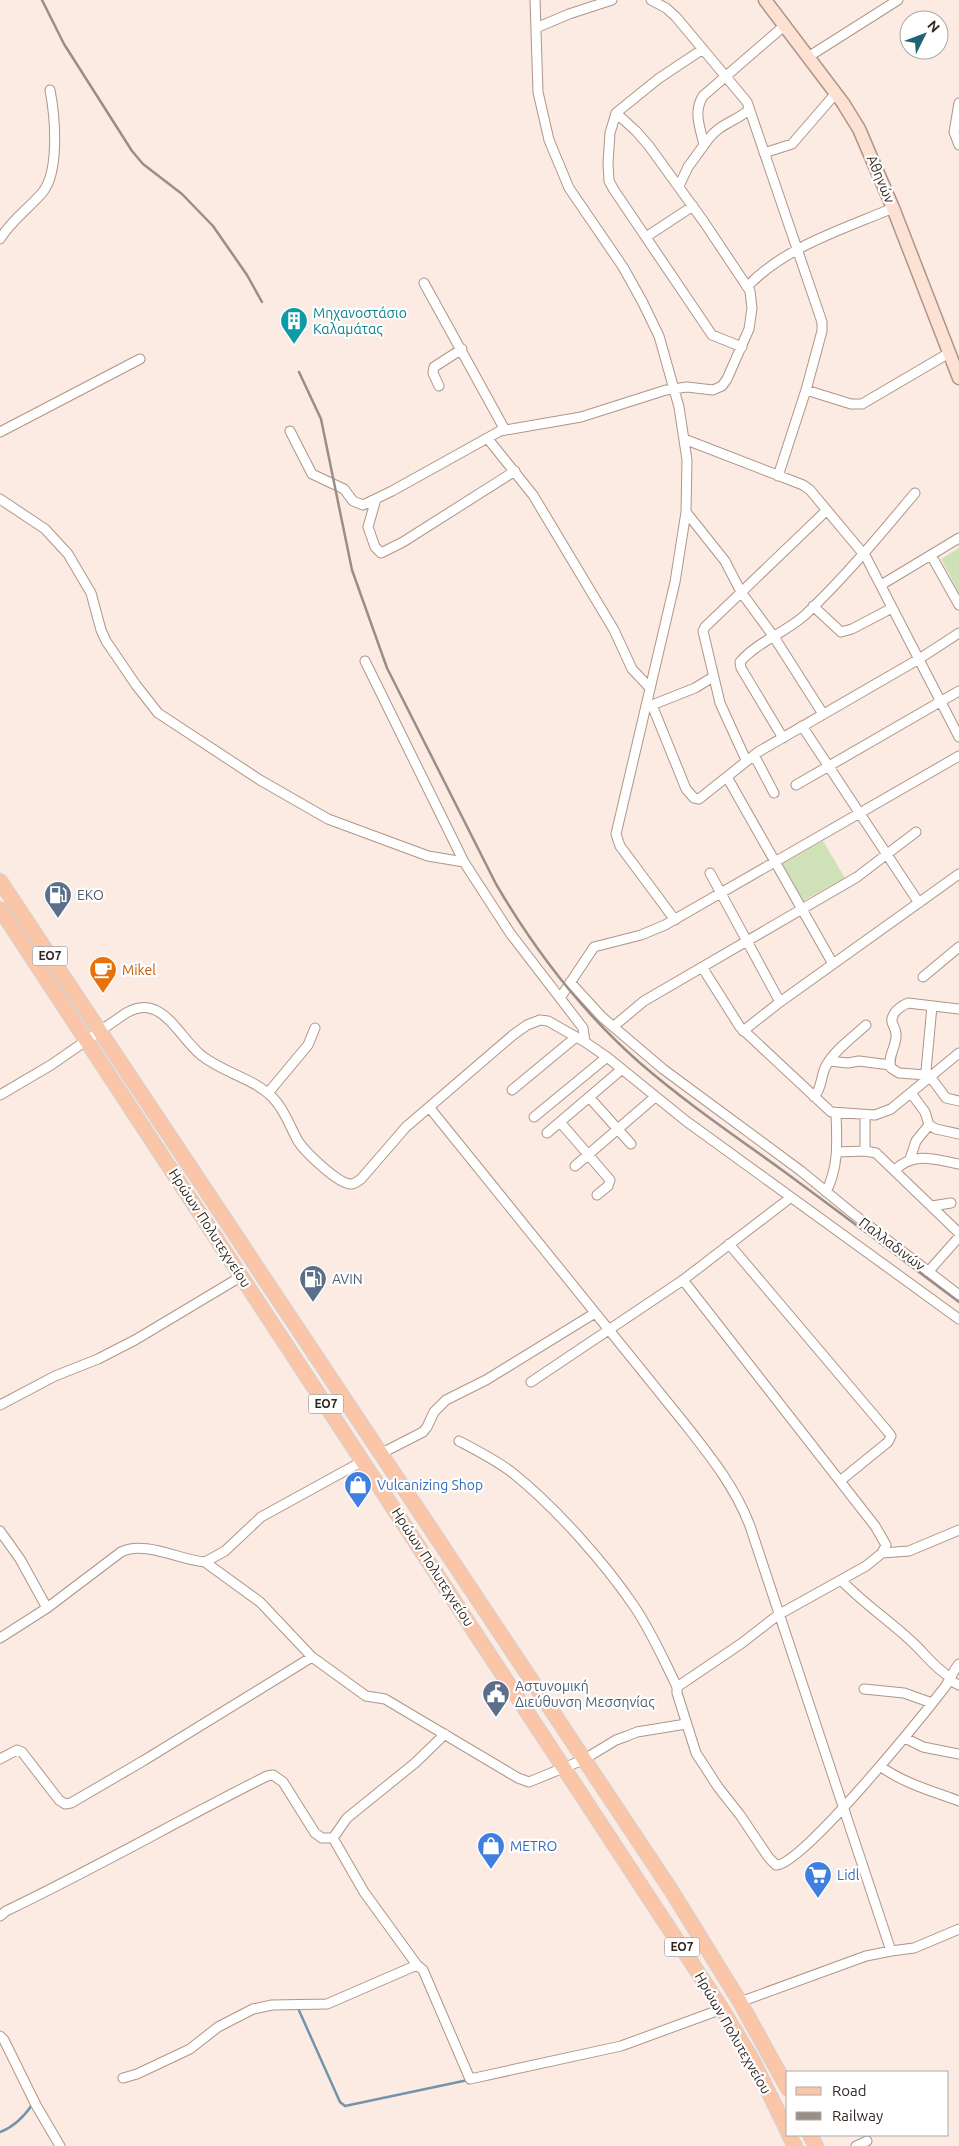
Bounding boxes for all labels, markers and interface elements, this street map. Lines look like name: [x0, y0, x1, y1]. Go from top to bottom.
north arrow: [899, 10, 949, 60]
text: N: [924, 17, 943, 36]
street label: Αθηνών: [864, 153, 898, 206]
place label: Μηχανοστάσιο Καλαμάτας: [313, 305, 407, 337]
building icon: Μηχανοστάσιο Καλαμάτας: [279, 306, 309, 345]
fuel station icon: EKO: [43, 880, 73, 919]
place label: EKO: [77, 887, 104, 903]
road number: ΕΟ7: [32, 946, 68, 966]
cafe icon: Mikel: [88, 955, 118, 994]
place label: Mikel: [122, 962, 156, 978]
street label: Ηρώων Πολυτεχνείου: [166, 1166, 254, 1290]
street label: Παλλαδινών: [856, 1214, 928, 1274]
fuel station icon: AVIN: [298, 1264, 328, 1303]
place label: AVIN: [332, 1271, 363, 1287]
road number: ΕΟ7: [308, 1395, 344, 1414]
shop icon: Vulcanizing Shop: [343, 1470, 373, 1509]
place label: Vulcanizing Shop: [377, 1477, 483, 1493]
street label: Ηρώων Πολυτεχνείου: [389, 1505, 477, 1629]
place label: Αστυνομική Διεύθυνση Μεσσηνίας: [515, 1678, 655, 1710]
public building icon: Αστυνομική Διεύθυνση Μεσσηνίας: [481, 1679, 511, 1718]
shop icon: METRO: [476, 1831, 506, 1870]
place label: METRO: [510, 1838, 558, 1854]
supermarket icon: Lidl: [803, 1860, 833, 1899]
place label: Lidl: [837, 1867, 860, 1883]
road number: ΕΟ7: [664, 1938, 700, 1956]
street label: Ηρώων Πολυτεχνείου: [692, 1969, 774, 2097]
legend: [786, 2071, 949, 2136]
text: Road: [832, 2082, 867, 2099]
text: Railway: [832, 2107, 883, 2124]

